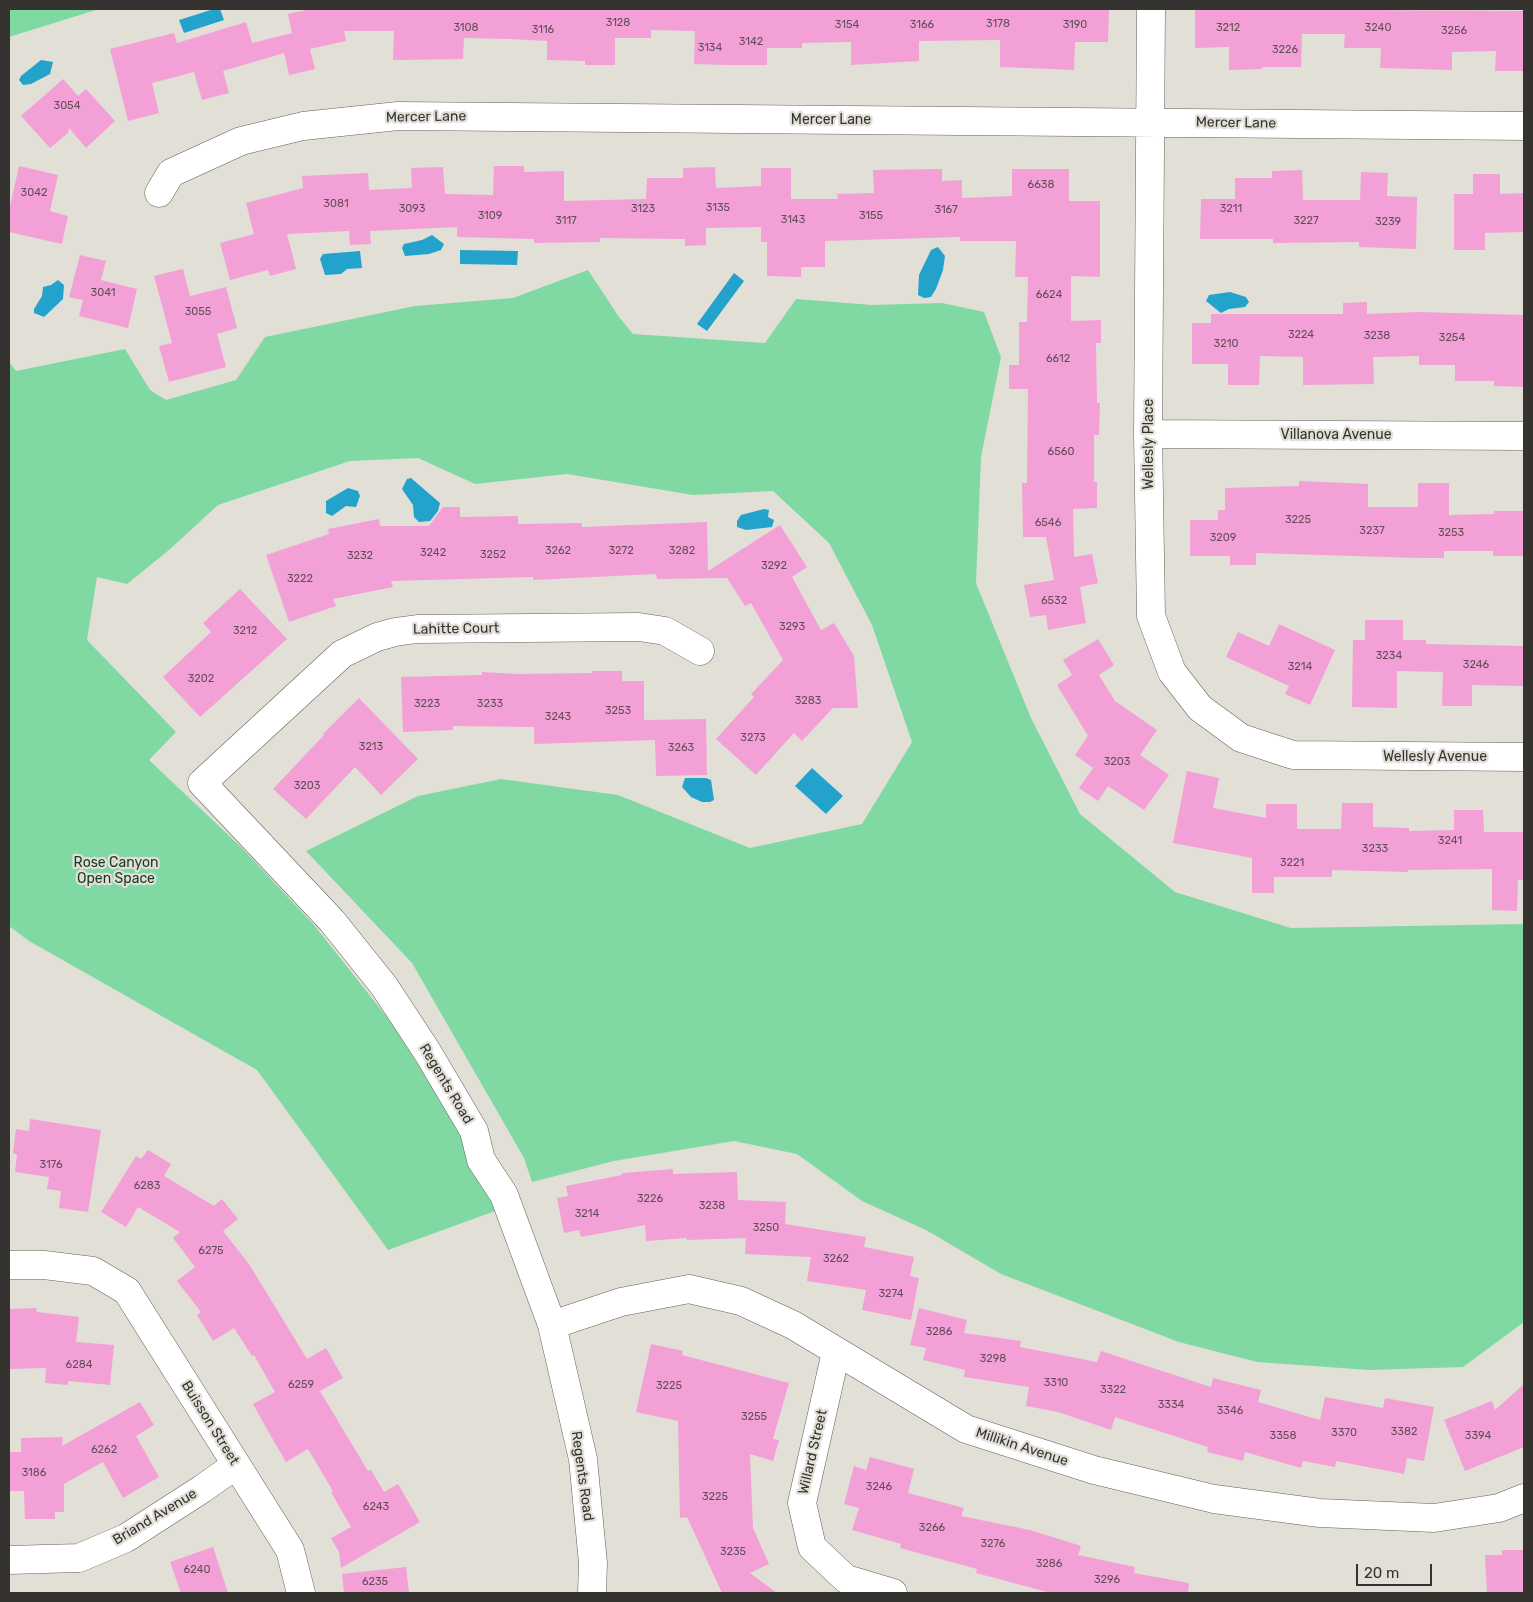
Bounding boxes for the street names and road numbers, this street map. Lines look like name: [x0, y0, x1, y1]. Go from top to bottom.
street label: Mercer Lane: [386, 108, 466, 126]
street label: Mercer Lane: [791, 112, 871, 128]
street label: Mercer Lane: [1196, 114, 1276, 132]
street label: Wellesly Place: [1141, 399, 1157, 489]
street label: Villanova Avenue: [1281, 427, 1391, 443]
street label: Lahitte Court: [413, 620, 499, 638]
street label: Wellesly Avenue: [1383, 749, 1487, 765]
street label: Regents Road: [415, 1041, 477, 1127]
street label: Buisson Street: [177, 1378, 243, 1468]
street label: Willard Street: [795, 1408, 831, 1496]
street label: Millikin Avenue: [974, 1424, 1070, 1470]
street label: Regents Road: [567, 1430, 597, 1522]
street label: Briand Avenue: [110, 1485, 200, 1549]

